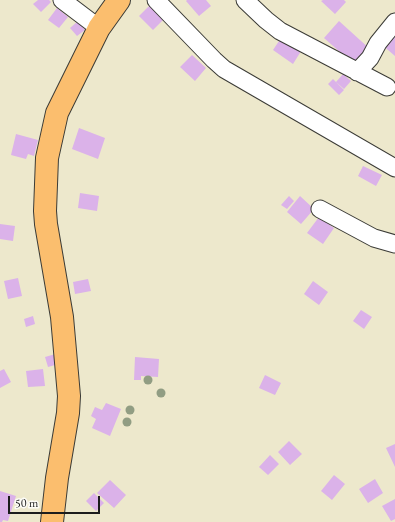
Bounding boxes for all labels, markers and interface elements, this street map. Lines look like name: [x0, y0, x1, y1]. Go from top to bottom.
scale bar: [10, 488, 102, 514]
text: 50 m: [15, 495, 38, 511]

